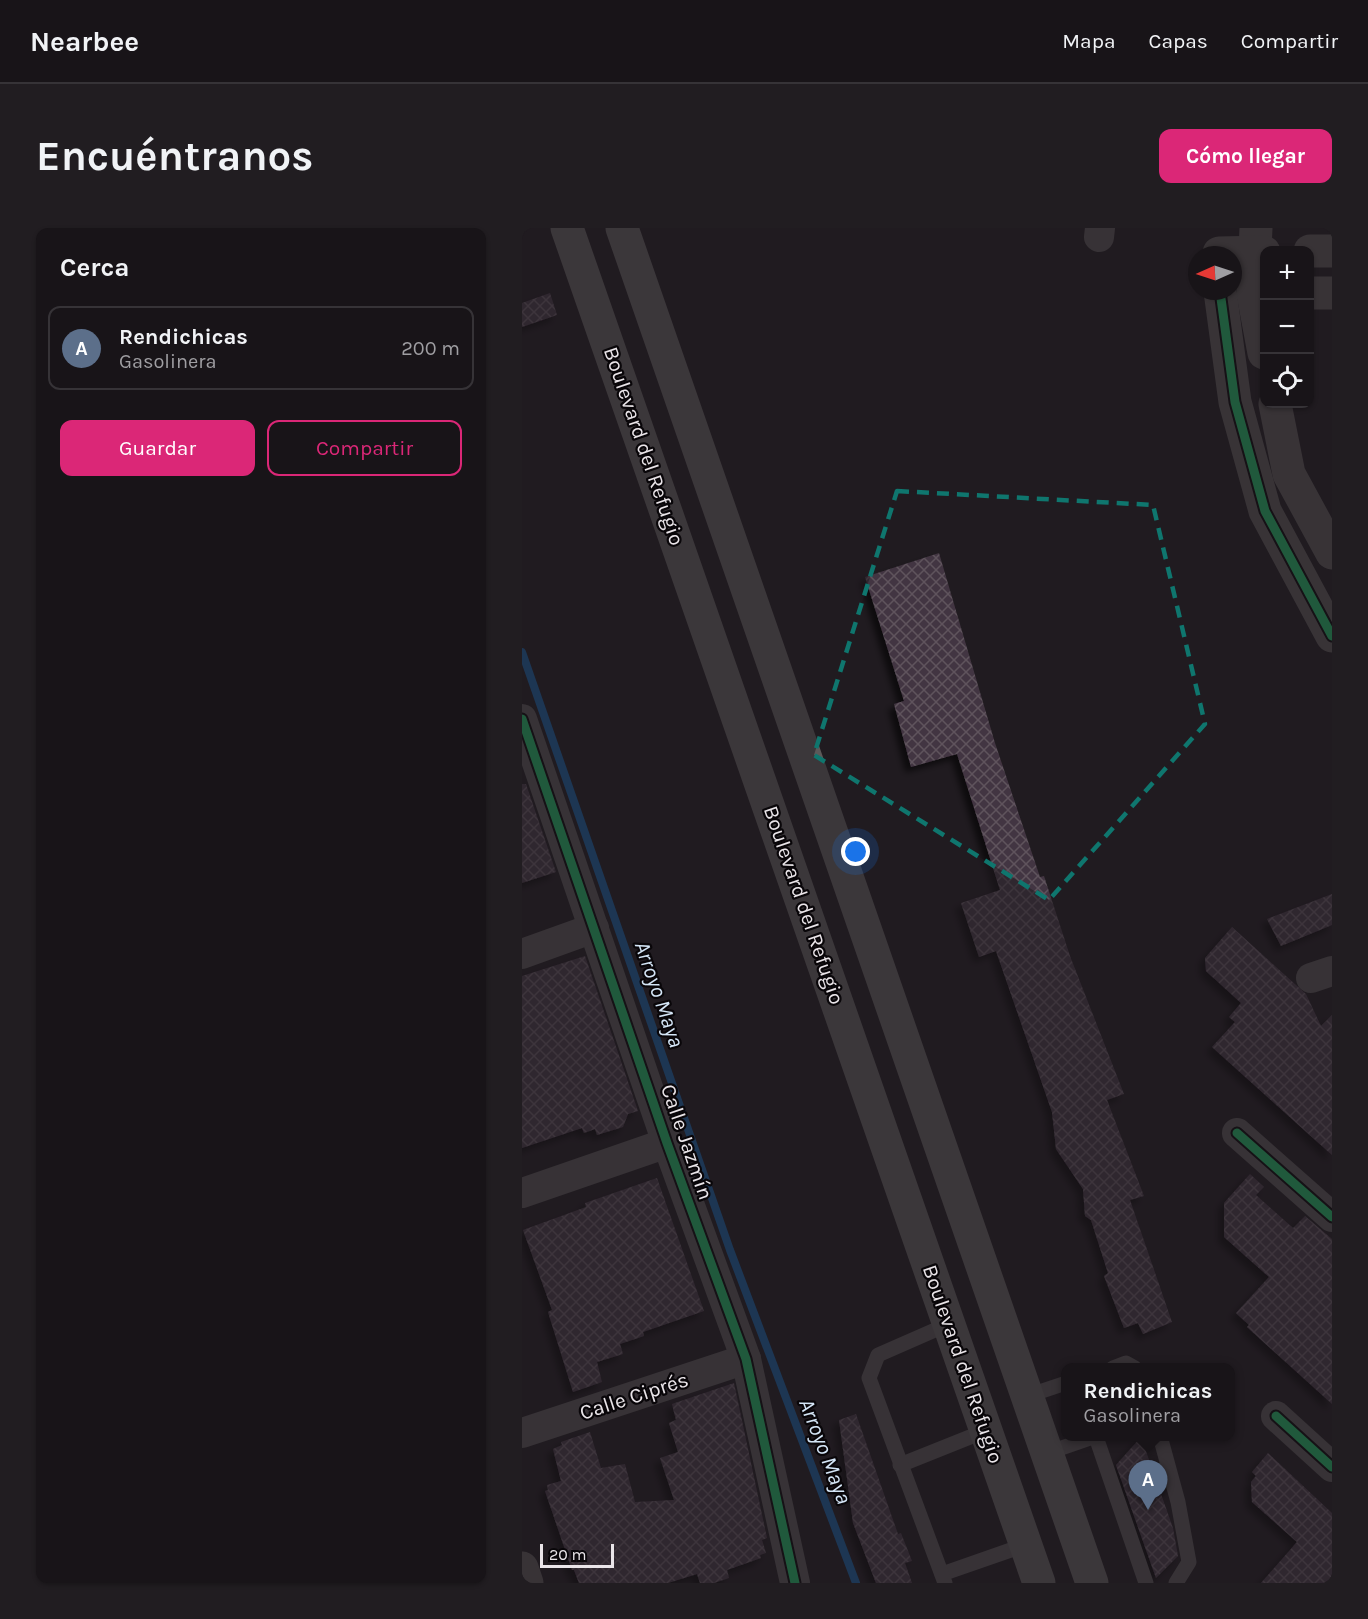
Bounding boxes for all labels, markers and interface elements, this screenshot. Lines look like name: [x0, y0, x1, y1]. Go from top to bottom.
text: Nearbee: [30, 25, 139, 58]
text: Mapa: [1062, 29, 1116, 53]
text: Capas: [1149, 29, 1208, 53]
text: Compartir: [1241, 29, 1338, 53]
button: Cómo llegar: [1159, 129, 1332, 183]
text: Encuéntranos: [36, 131, 314, 181]
north arrow: [1188, 246, 1242, 300]
map controls: [1260, 246, 1314, 408]
button: +: [1260, 246, 1314, 300]
text: Cerca: [60, 252, 129, 283]
button: −: [1260, 300, 1314, 354]
text: Rendichicas: [119, 324, 248, 350]
text: A: [75, 337, 88, 360]
text: 200 m: [401, 337, 460, 360]
street label: Boulevard del Refugio: [599, 344, 689, 548]
text: Gasolinera: [119, 350, 216, 373]
button: locate: [1260, 354, 1314, 408]
button: Guardar: [60, 420, 255, 476]
button: Compartir: [267, 420, 462, 476]
street label: Boulevard del Refugio: [759, 803, 849, 1007]
your location: [841, 837, 870, 866]
water label: Arroyo Maya: [629, 938, 689, 1051]
street label: Calle Jazmín: [656, 1081, 718, 1203]
street label: Boulevard del Refugio: [918, 1262, 1008, 1466]
popup: [1061, 1363, 1235, 1441]
street label: Calle Ciprés: [577, 1367, 691, 1425]
text: Rendichicas: [1084, 1378, 1212, 1404]
water label: Arroyo Maya: [793, 1395, 857, 1508]
text: Gasolinera: [1084, 1404, 1181, 1427]
pin: A: [1128, 1460, 1168, 1510]
scale bar: [540, 1541, 614, 1568]
text: 20 m: [549, 1545, 587, 1564]

